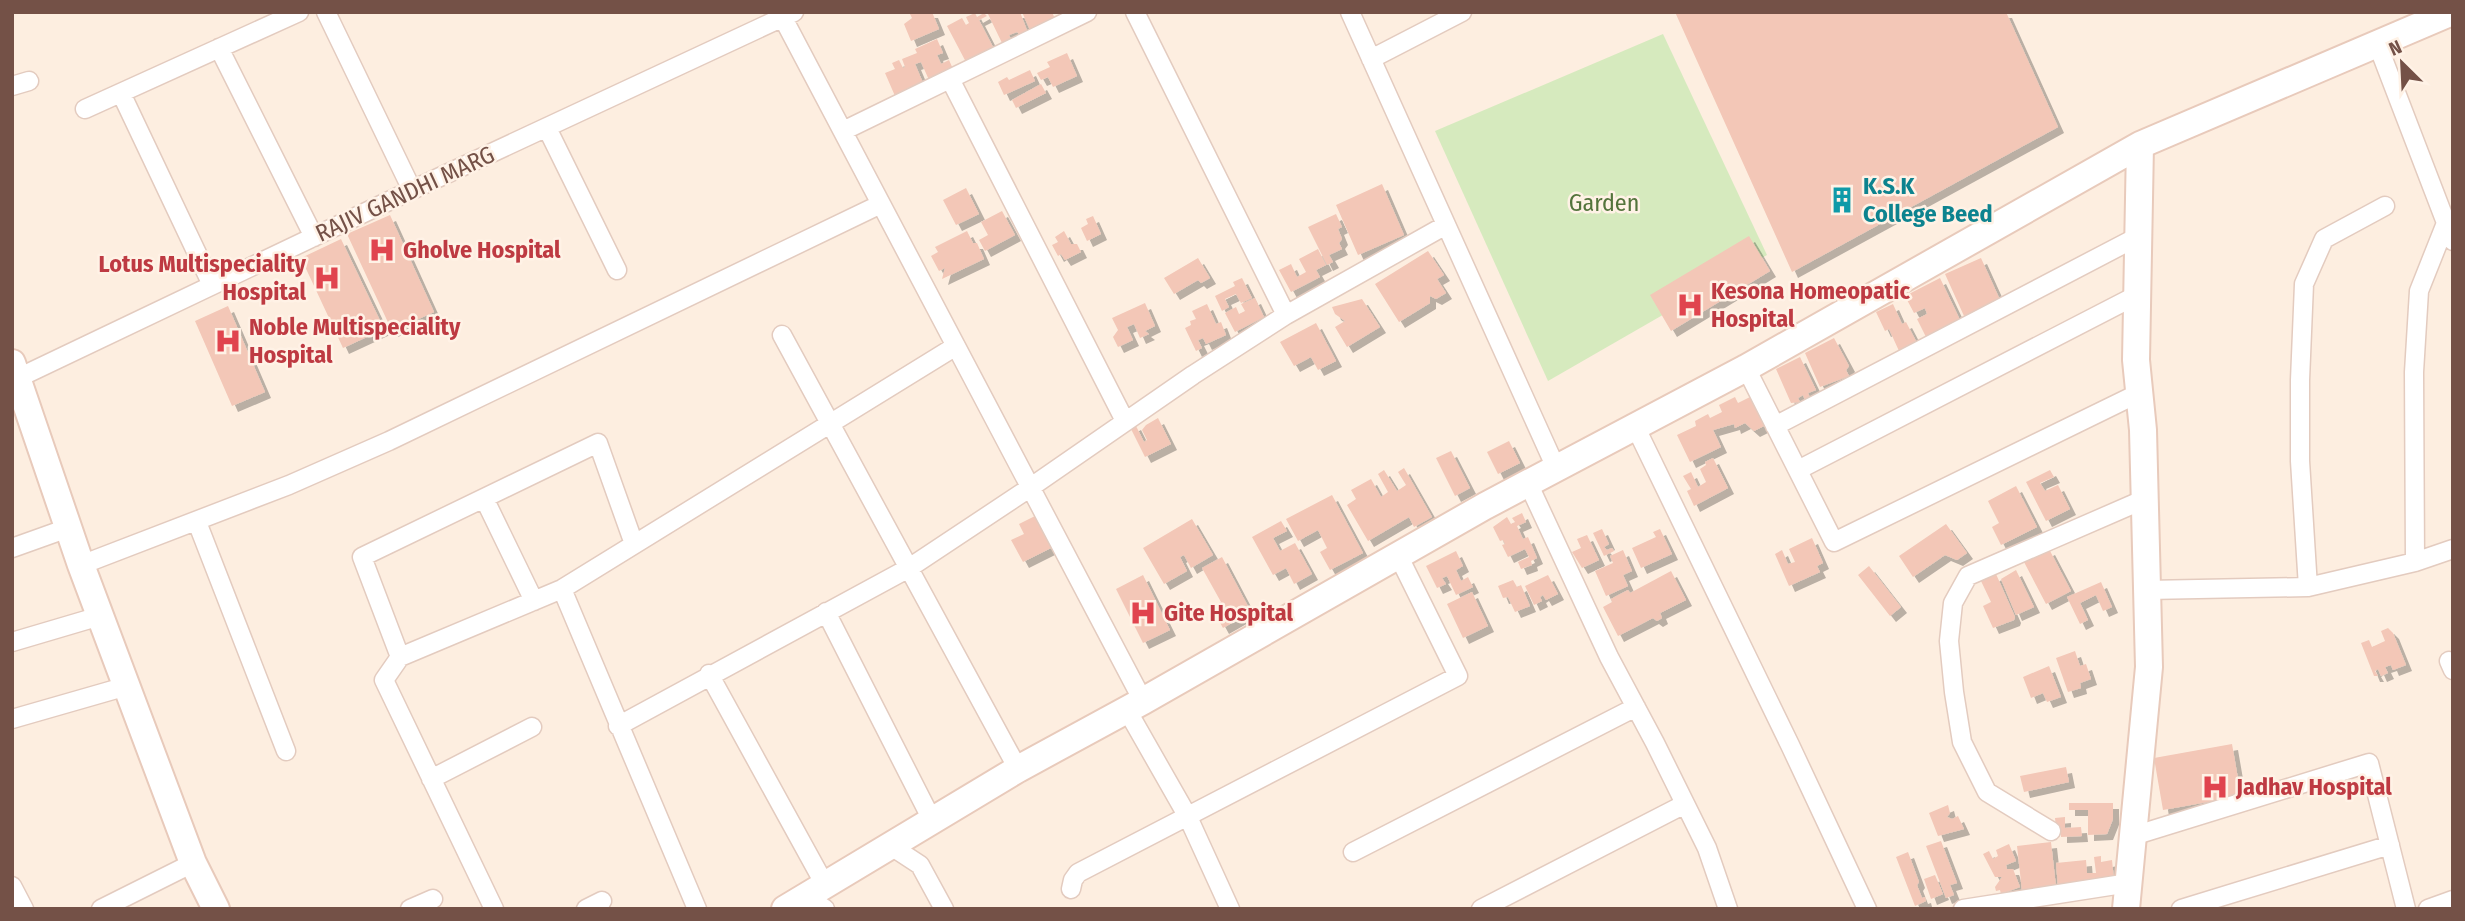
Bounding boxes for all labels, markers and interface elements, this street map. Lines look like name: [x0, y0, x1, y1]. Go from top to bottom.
north arrow: [2367, 28, 2437, 98]
text: N: [2385, 35, 2405, 61]
street label: RAJIV GANDHI MARG: [311, 140, 499, 248]
place label: K.S.K College Beed: [1863, 172, 1992, 228]
building icon: K.S.K College Beed: [1827, 185, 1857, 215]
park label: Garden: [1569, 189, 1639, 217]
hospital icon: Gholve Hospital: [367, 235, 397, 265]
place label: Gholve Hospital: [403, 236, 561, 264]
place label: Lotus Multispeciality Hospital: [98, 250, 307, 306]
hospital icon: Lotus Multispeciality Hospital: [312, 263, 342, 293]
place label: Kesona Homeopatic Hospital: [1711, 277, 1910, 333]
hospital icon: Kesona Homeopatic Hospital: [1675, 290, 1705, 320]
place label: Noble Multispeciality Hospital: [249, 313, 461, 369]
hospital icon: Noble Multispeciality Hospital: [213, 326, 243, 356]
hospital icon: Gite Hospital: [1128, 598, 1158, 628]
place label: Gite Hospital: [1164, 599, 1293, 627]
hospital icon: Jadhav Hospital: [2200, 772, 2230, 802]
place label: Jadhav Hospital: [2235, 773, 2392, 801]

